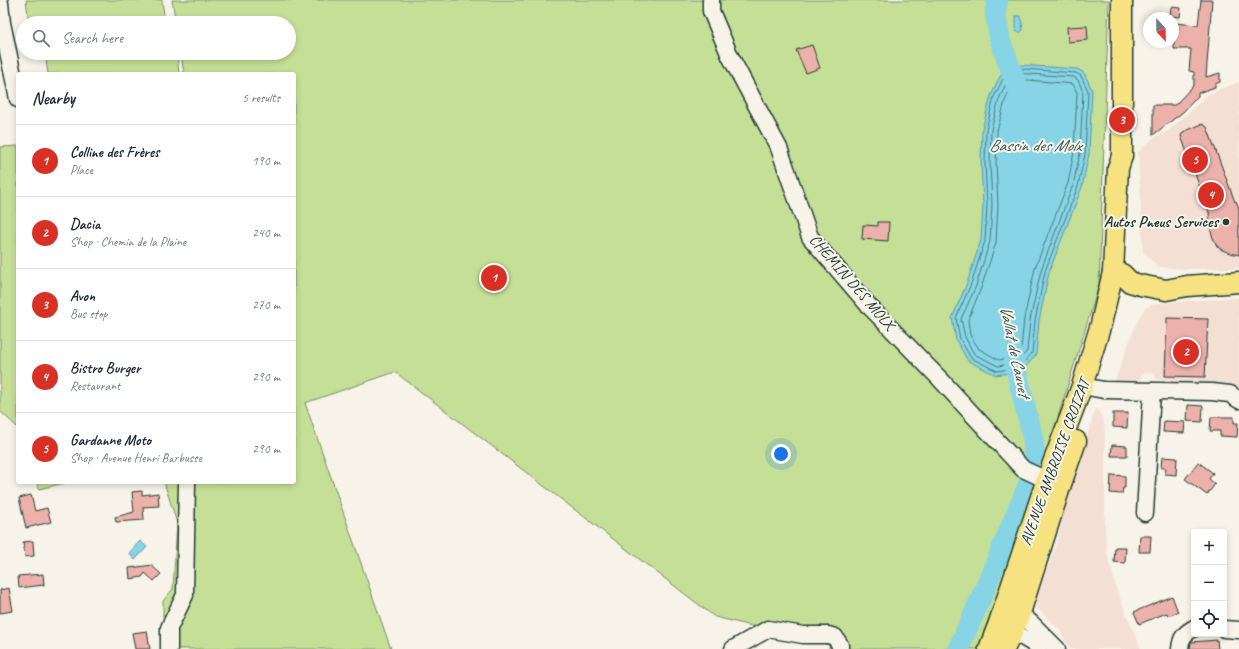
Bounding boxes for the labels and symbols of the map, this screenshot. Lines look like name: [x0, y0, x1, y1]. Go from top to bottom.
north arrow: [1143, 12, 1179, 48]
pin: 3: [1109, 105, 1135, 135]
water label: Bassin des Molx: [989, 135, 1084, 156]
pin: 5: [1182, 145, 1208, 175]
pin: 4: [1198, 180, 1224, 210]
place label: Autos Pneus Services: [1104, 212, 1220, 232]
marker: Autos Pneus Services: [1221, 217, 1231, 227]
street label: CHEMIN DES MOLX: [805, 230, 901, 336]
pin: 1: [481, 263, 507, 293]
water label: Vallat de Cauvet: [995, 304, 1036, 402]
pin: 2: [1173, 337, 1199, 367]
street label: AVENUE AMBROISE CROIZAT: [1016, 373, 1096, 548]
your location: [771, 444, 791, 464]

